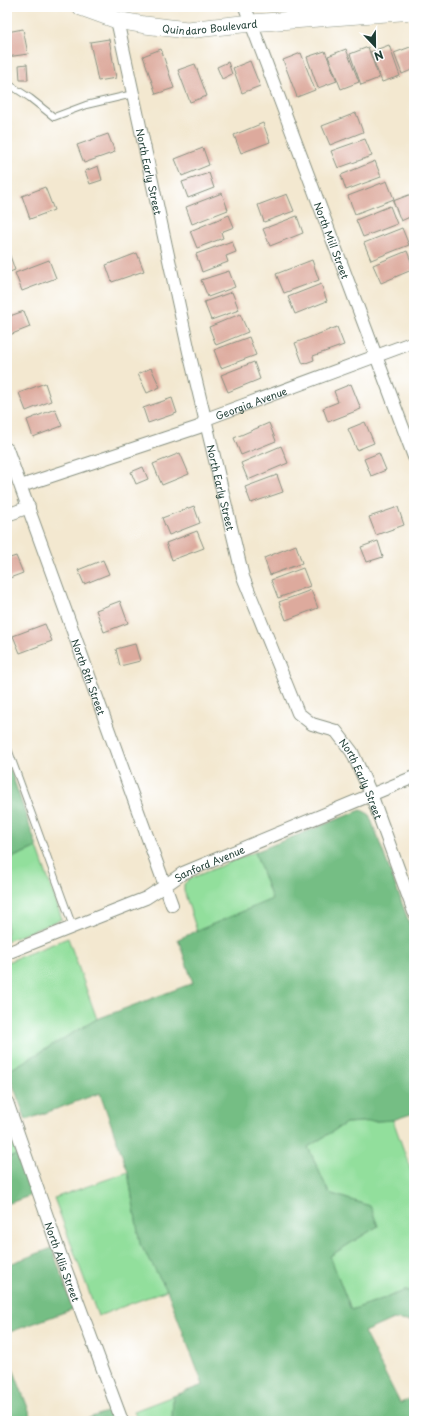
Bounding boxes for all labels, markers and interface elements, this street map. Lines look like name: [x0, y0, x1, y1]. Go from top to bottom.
street label: Quindaro Boulevard: [162, 15, 258, 38]
north arrow: [355, 26, 395, 66]
text: N: [371, 46, 386, 65]
street label: North Early Street: [133, 127, 166, 216]
street label: North Mill Street: [311, 200, 354, 281]
street label: Georgia Avenue: [213, 382, 289, 423]
street label: North Early Street: [204, 443, 239, 532]
street label: North 8th Street: [69, 636, 110, 717]
street label: North Early Street: [336, 735, 387, 821]
street label: Sanford Avenue: [170, 841, 247, 885]
street label: North Allis Street: [42, 1220, 84, 1303]

